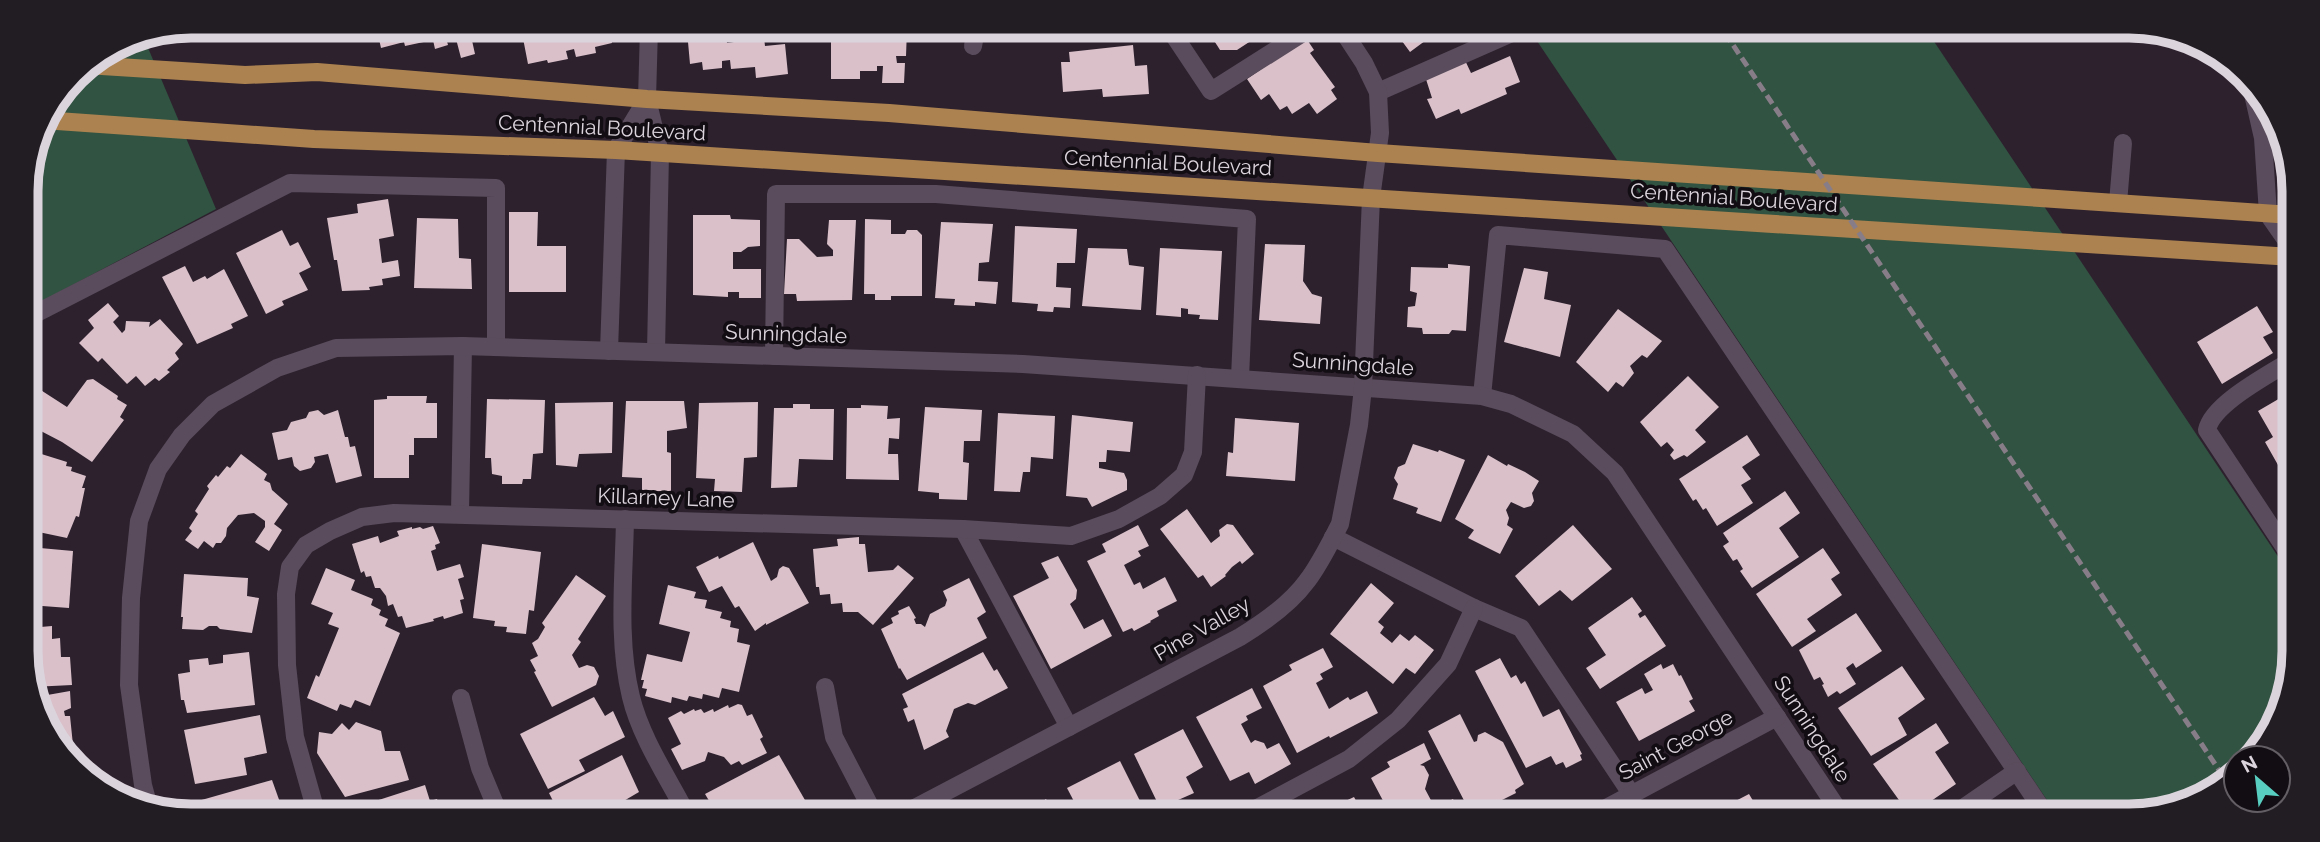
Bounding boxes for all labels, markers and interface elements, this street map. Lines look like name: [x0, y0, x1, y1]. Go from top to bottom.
street label: Centennial Boulevard: [497, 110, 707, 145]
street label: Centennial Boulevard: [1063, 145, 1273, 180]
street label: Centennial Boulevard: [1629, 178, 1839, 217]
street label: Sunningdale: [725, 319, 847, 348]
street label: Sunningdale: [1291, 347, 1415, 380]
street label: Killarney Lane: [597, 483, 735, 512]
street label: Pine Valley: [1149, 591, 1254, 666]
street label: Sunningdale: [1769, 671, 1856, 787]
street label: Saint George: [1614, 704, 1737, 785]
north arrow: [2222, 744, 2292, 814]
text: N: [2237, 751, 2261, 777]

